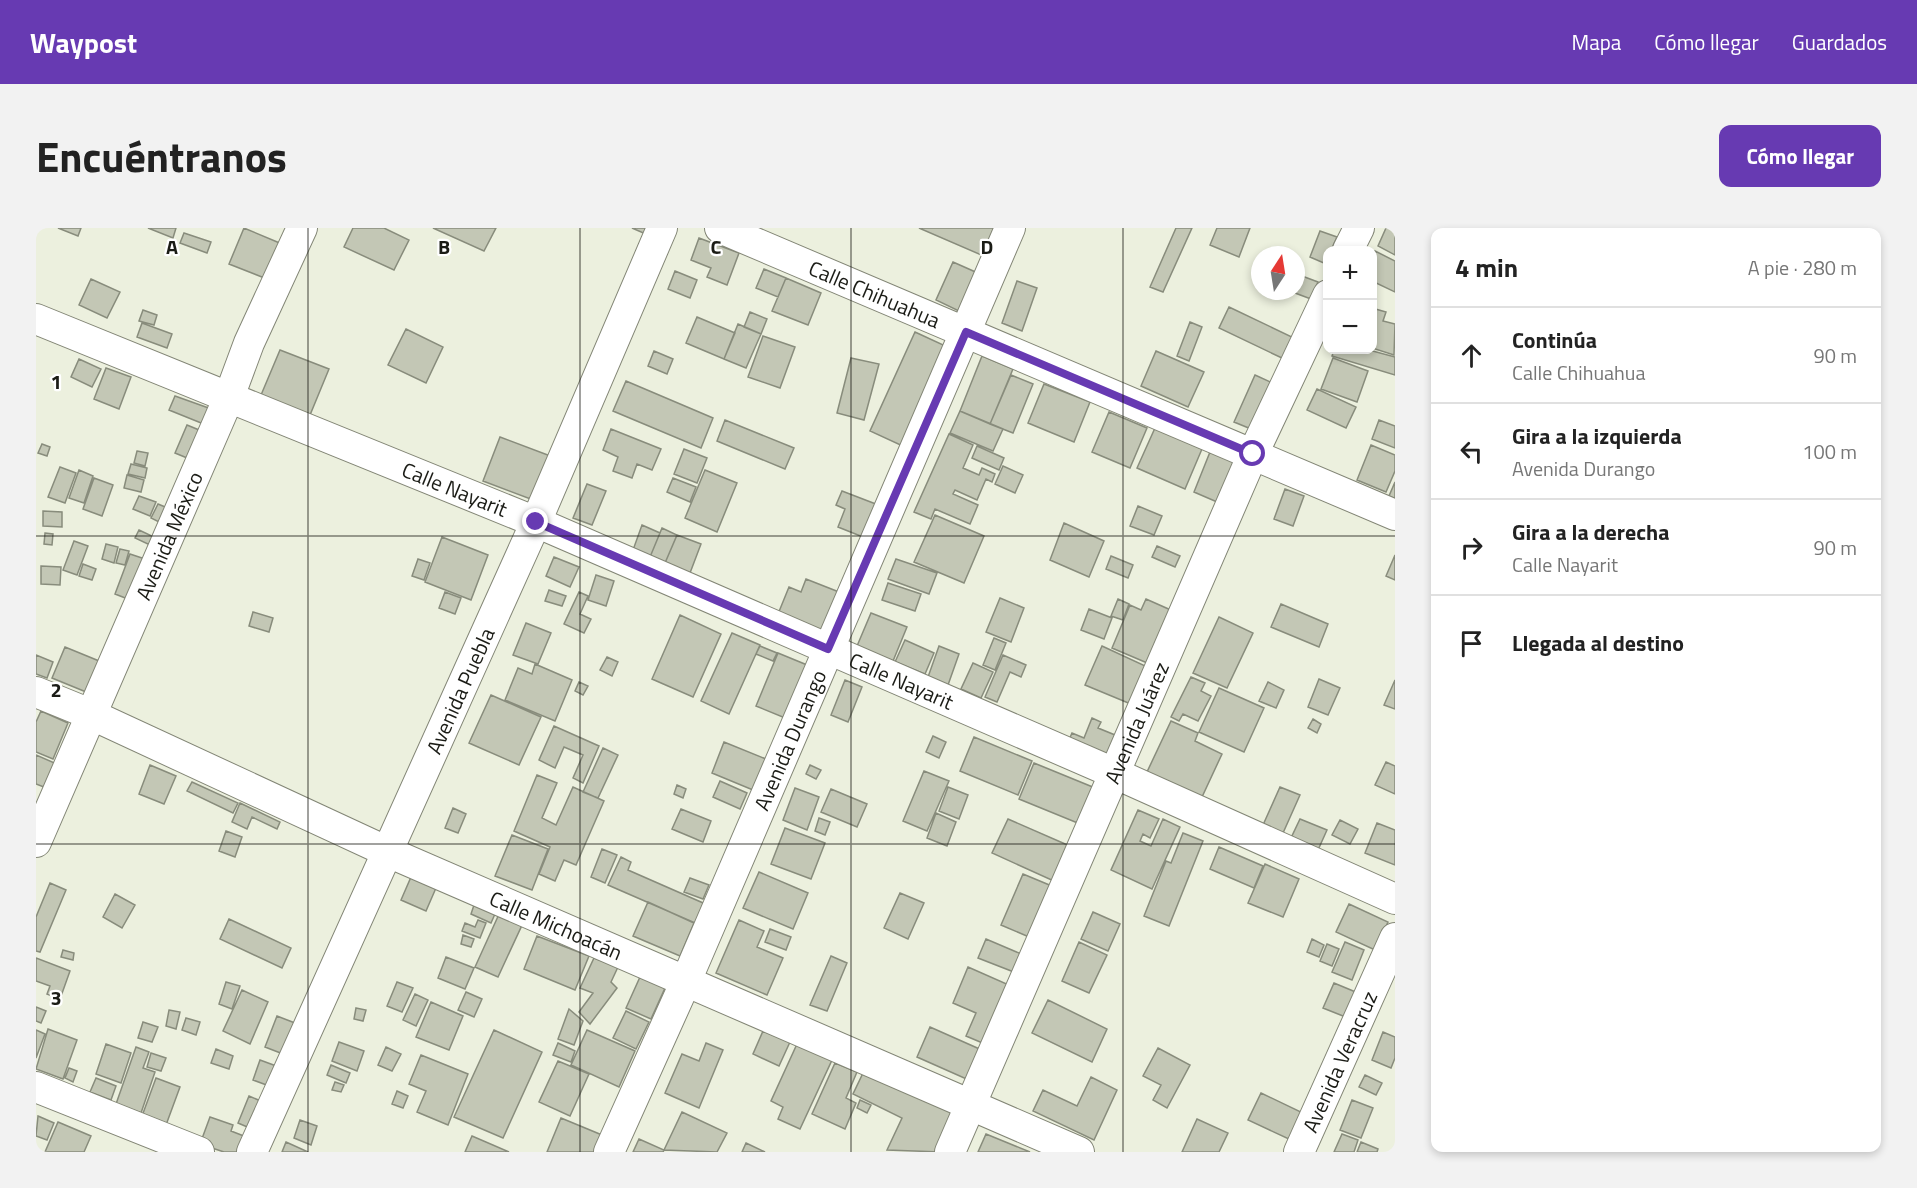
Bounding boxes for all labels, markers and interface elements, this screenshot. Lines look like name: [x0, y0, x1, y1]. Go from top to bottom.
text: Waypost: [30, 21, 137, 64]
text: Mapa: [1572, 26, 1621, 58]
text: Cómo llegar: [1654, 26, 1759, 58]
text: Guardados: [1792, 26, 1887, 58]
text: Encuéntranos: [36, 124, 287, 188]
button: Cómo llegar: [1719, 125, 1881, 187]
text: A: [166, 231, 178, 262]
text: B: [438, 231, 450, 262]
text: C: [711, 231, 722, 262]
text: D: [981, 231, 993, 262]
north arrow: [1251, 246, 1305, 300]
map controls: [1323, 246, 1377, 354]
button: +: [1323, 246, 1377, 300]
text: 4 min: [1455, 248, 1518, 287]
street label: Calle Chihuahua: [804, 252, 946, 336]
text: A pie · 280 m: [1748, 252, 1857, 283]
button: −: [1323, 300, 1377, 354]
text: Continúa: [1512, 323, 1597, 357]
icon: ahead: [1455, 339, 1488, 372]
text: 90 m: [1813, 340, 1857, 371]
text: Calle Chihuahua: [1512, 357, 1645, 388]
text: 1: [50, 366, 62, 397]
text: Gira a la izquierda: [1512, 419, 1682, 453]
icon: left: [1455, 435, 1488, 468]
text: 100 m: [1802, 436, 1857, 467]
route start: [1239, 440, 1265, 466]
street label: Calle Nayarit: [397, 453, 513, 525]
text: Avenida Durango: [1512, 453, 1655, 484]
street label: Avenida México: [127, 466, 211, 605]
route end: [522, 508, 548, 534]
text: Gira a la derecha: [1512, 515, 1669, 549]
icon: right: [1455, 531, 1488, 564]
text: 90 m: [1813, 532, 1857, 563]
text: Calle Nayarit: [1512, 549, 1618, 580]
street label: Avenida Puebla: [418, 622, 503, 759]
text: Llegada al destino: [1512, 626, 1684, 660]
icon: arrive: [1455, 627, 1488, 660]
street label: Calle Nayarit: [844, 644, 959, 718]
street label: Avenida Juárez: [1096, 657, 1177, 789]
street label: Avenida Durango: [745, 664, 834, 815]
text: 2: [50, 674, 62, 705]
street label: Calle Michoacán: [485, 882, 628, 968]
text: 3: [50, 982, 62, 1013]
street label: Avenida Veracruz: [1294, 986, 1385, 1138]

